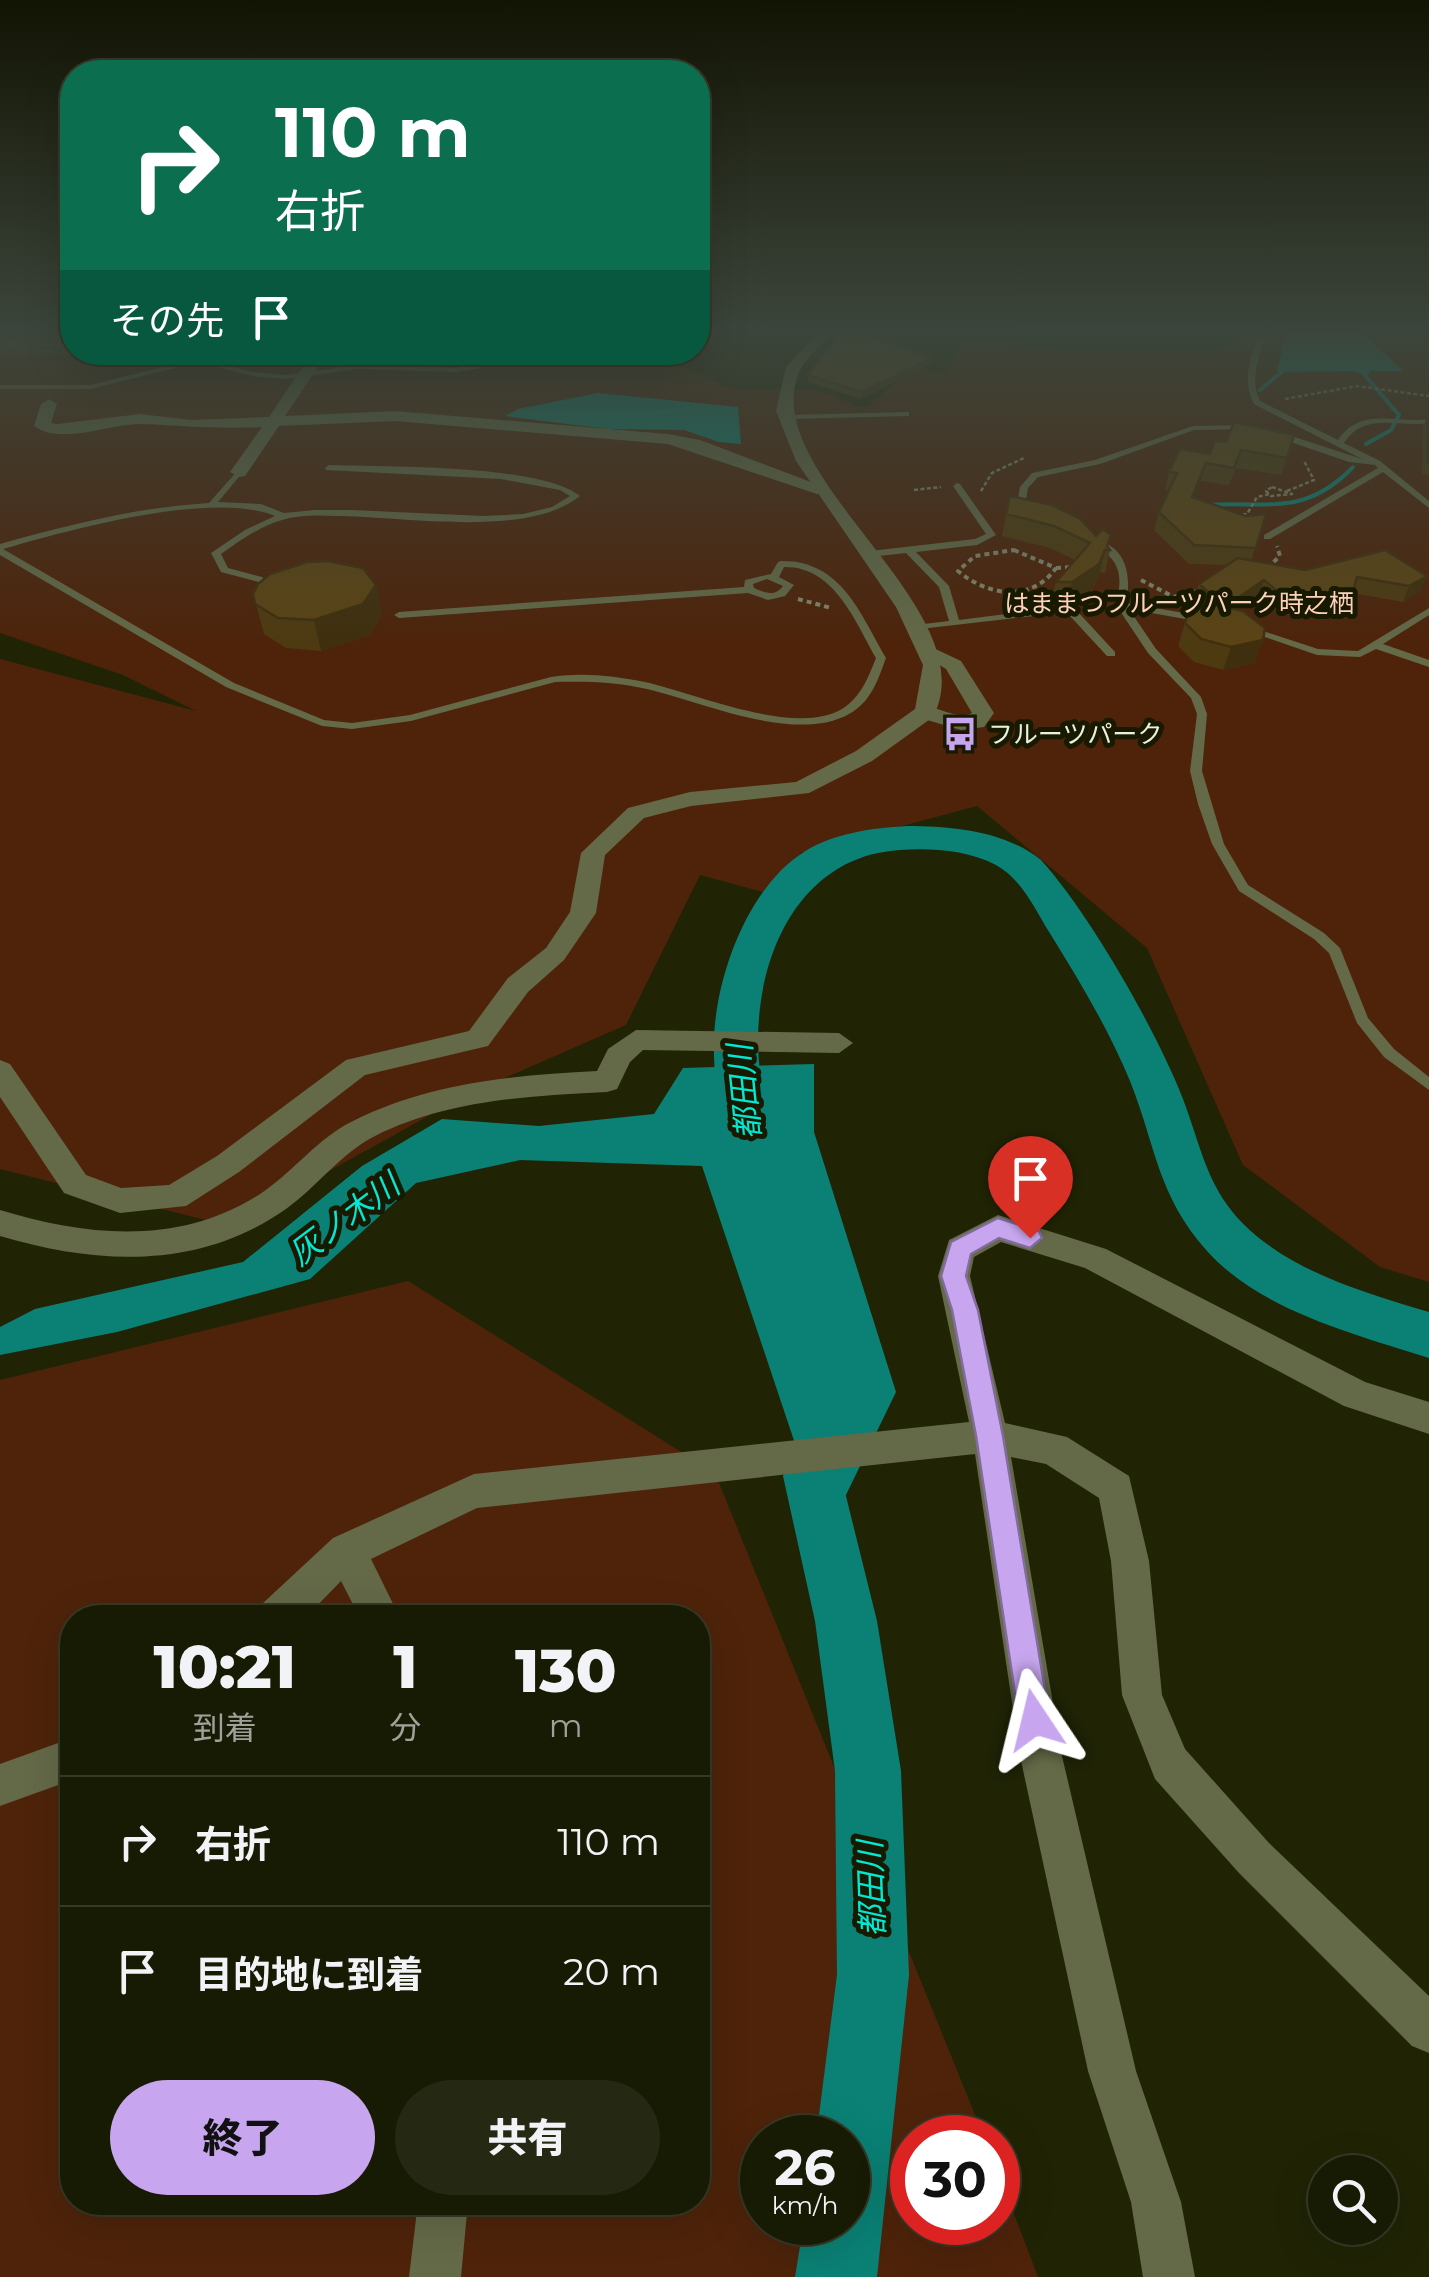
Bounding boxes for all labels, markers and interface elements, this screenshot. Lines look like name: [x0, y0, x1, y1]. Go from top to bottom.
text: 110 m: [275, 89, 471, 175]
icon: right: [110, 100, 240, 230]
text: 右折: [275, 183, 365, 238]
icon: arrive: [244, 290, 299, 345]
text: その先: [110, 297, 224, 344]
park label: はままつフルーツパーク時之栖: [1004, 588, 1354, 618]
bus stop icon: フルーツパーク: [941, 715, 979, 753]
place label: フルーツパーク: [988, 719, 1163, 749]
water label: 都田川: [719, 1039, 768, 1142]
pin: [988, 1136, 1073, 1239]
icon: arrive: [1003, 1151, 1058, 1206]
water label: 灰ノ木川: [281, 1163, 409, 1273]
text: 10:21: [153, 1630, 296, 1703]
text: 1: [393, 1630, 418, 1703]
text: 130: [515, 1634, 617, 1707]
position arrow: [983, 1668, 1087, 1772]
text: m: [549, 1706, 583, 1745]
text: 到着: [193, 1708, 257, 1747]
text: 分: [390, 1708, 422, 1747]
icon: right: [110, 1814, 165, 1869]
text: 110 m: [557, 1818, 660, 1865]
text: 右折: [195, 1821, 271, 1868]
water label: 都田川: [850, 1837, 892, 1938]
icon: arrive: [110, 1944, 165, 1999]
text: 20 m: [563, 1948, 660, 1995]
text: 目的地に到着: [195, 1951, 423, 1998]
button: 終了: [110, 2080, 375, 2195]
button: 共有: [395, 2080, 660, 2195]
speed limit sign: 30: [890, 2115, 1020, 2245]
text: 26: [774, 2137, 836, 2198]
map controls: [1308, 2155, 1398, 2245]
button: search: [1308, 2155, 1398, 2245]
text: km/h: [772, 2190, 838, 2220]

